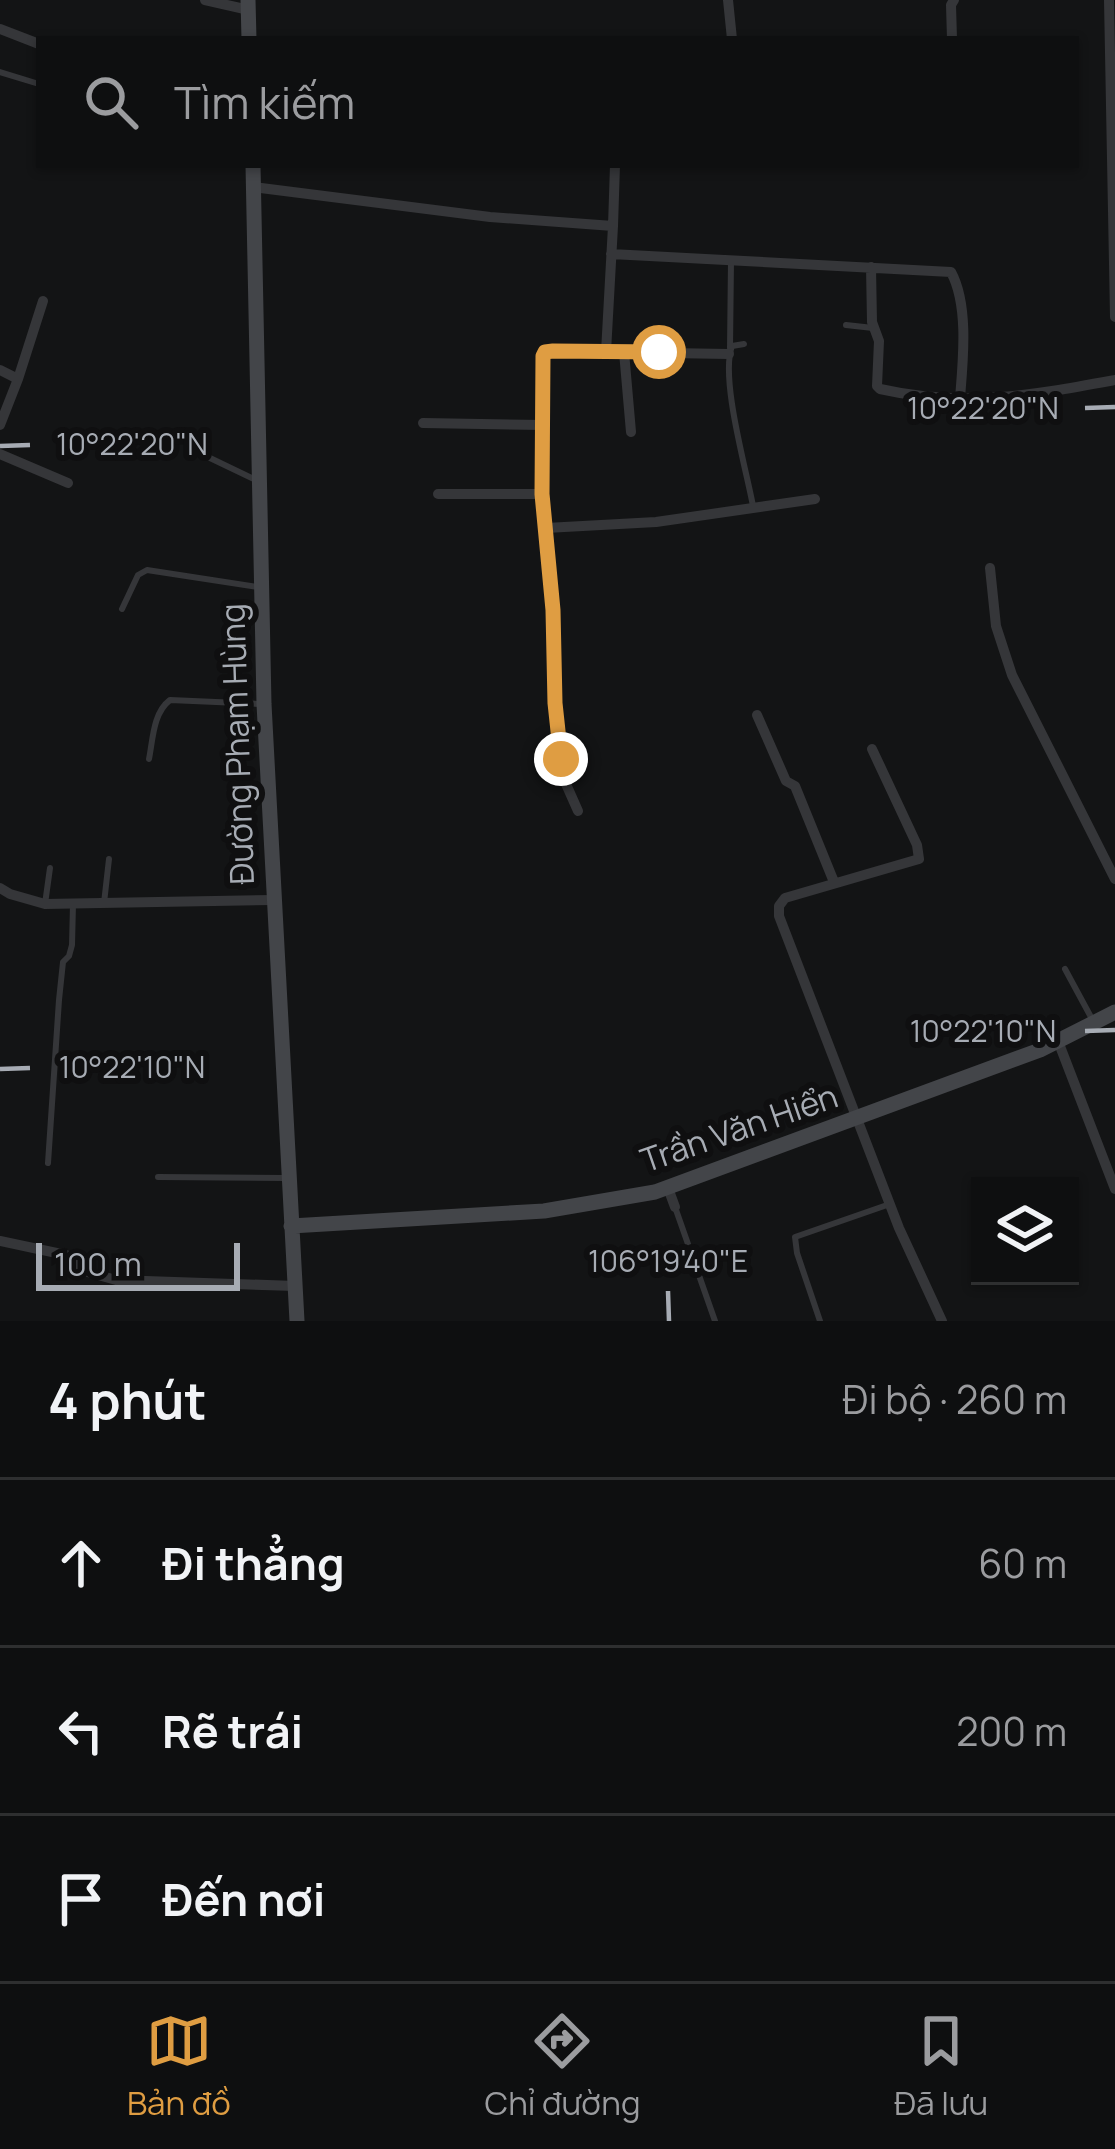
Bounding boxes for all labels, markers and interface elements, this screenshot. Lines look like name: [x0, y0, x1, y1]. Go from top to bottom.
search box: [36, 36, 1079, 168]
icon: search: [78, 69, 144, 135]
text: Tìm kiếm: [174, 71, 355, 133]
route start: [632, 325, 686, 379]
text: 10°22'20"N: [907, 387, 1059, 428]
text: 10°22'20"N: [56, 423, 208, 464]
street label: Đường Phạm Hùng: [209, 603, 264, 885]
route end: [534, 732, 588, 786]
text: 10°22'10"N: [910, 1010, 1056, 1051]
text: 10°22'10"N: [59, 1046, 205, 1087]
street label: Trần Văn Hiển: [634, 1073, 843, 1182]
map controls: [971, 1177, 1079, 1285]
button: layers: [971, 1177, 1079, 1285]
scale bar: [36, 1237, 240, 1290]
text: 106°19'40"E: [588, 1240, 748, 1281]
text: 100 m: [54, 1241, 142, 1286]
text: 4 phút: [48, 1365, 207, 1434]
text: Đi bộ · 260 m: [842, 1372, 1067, 1426]
icon: ahead: [48, 1530, 114, 1596]
text: Đi thẳng: [162, 1532, 345, 1594]
text: 60 m: [978, 1536, 1067, 1590]
icon: left: [48, 1698, 114, 1764]
text: Rẽ trái: [162, 1700, 303, 1762]
text: 200 m: [956, 1704, 1067, 1758]
icon: arrive: [48, 1866, 114, 1932]
text: Đến nơi: [162, 1868, 325, 1930]
tab: Bản đồ: [127, 2008, 231, 2125]
tab: Chỉ đường: [485, 2008, 640, 2125]
tab: Đã lưu: [894, 2008, 988, 2125]

